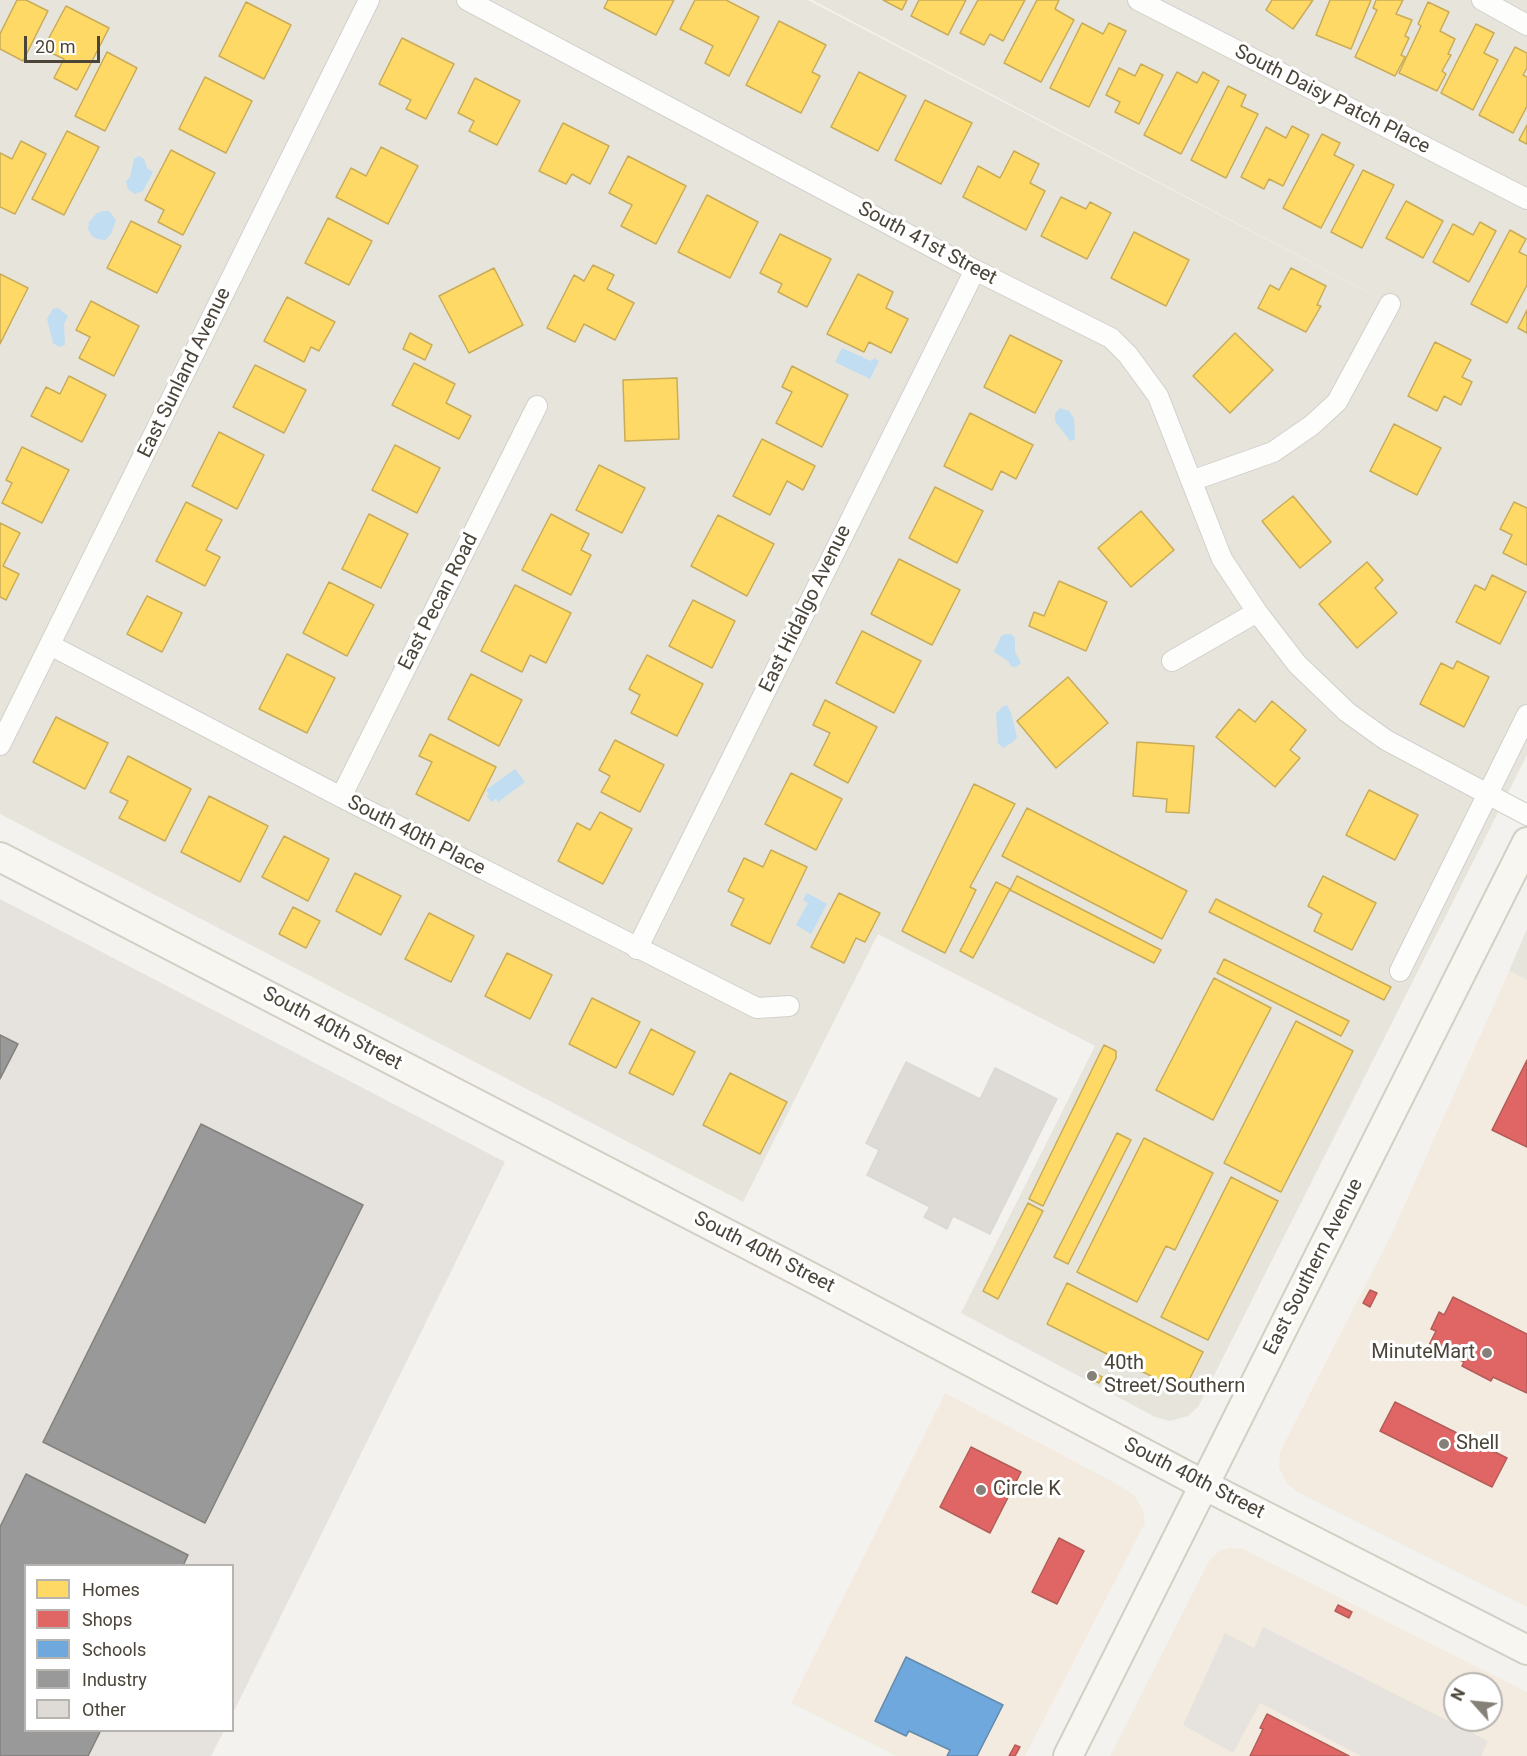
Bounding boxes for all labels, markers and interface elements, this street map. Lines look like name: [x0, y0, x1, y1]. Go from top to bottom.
scale bar: [27, 24, 104, 62]
text: 20 m: [35, 36, 75, 57]
street label: South Daisy Patch Place: [1230, 40, 1434, 160]
street label: South 41st Street: [853, 197, 1001, 291]
street label: East Sunland Avenue: [133, 284, 237, 462]
street label: East Hidalgo Avenue: [755, 521, 857, 697]
street label: East Pecan Road: [394, 530, 484, 674]
street label: South 40th Place: [343, 791, 489, 881]
street label: South 40th Street: [258, 982, 406, 1076]
street label: East Southern Avenue: [1259, 1175, 1369, 1359]
street label: South 40th Street: [690, 1207, 838, 1299]
place label: MinuteMart: [1371, 1341, 1475, 1365]
marker: MinuteMart: [1480, 1346, 1494, 1360]
place label: 40th Street/Southern: [1104, 1352, 1245, 1399]
marker: 40th Street/Southern: [1085, 1369, 1099, 1383]
place label: Shell: [1456, 1432, 1499, 1456]
street label: South 40th Street: [1120, 1433, 1268, 1525]
marker: Shell: [1437, 1437, 1451, 1451]
place label: Circle K: [993, 1478, 1061, 1502]
marker: Circle K: [974, 1483, 988, 1497]
legend: [24, 1564, 234, 1732]
text: Homes: [82, 1579, 140, 1600]
text: Shops: [82, 1609, 132, 1630]
text: Schools: [82, 1639, 146, 1660]
text: Industry: [82, 1669, 147, 1690]
north arrow: [1443, 1672, 1503, 1732]
text: N: [1447, 1685, 1469, 1704]
text: Other: [82, 1699, 126, 1720]

